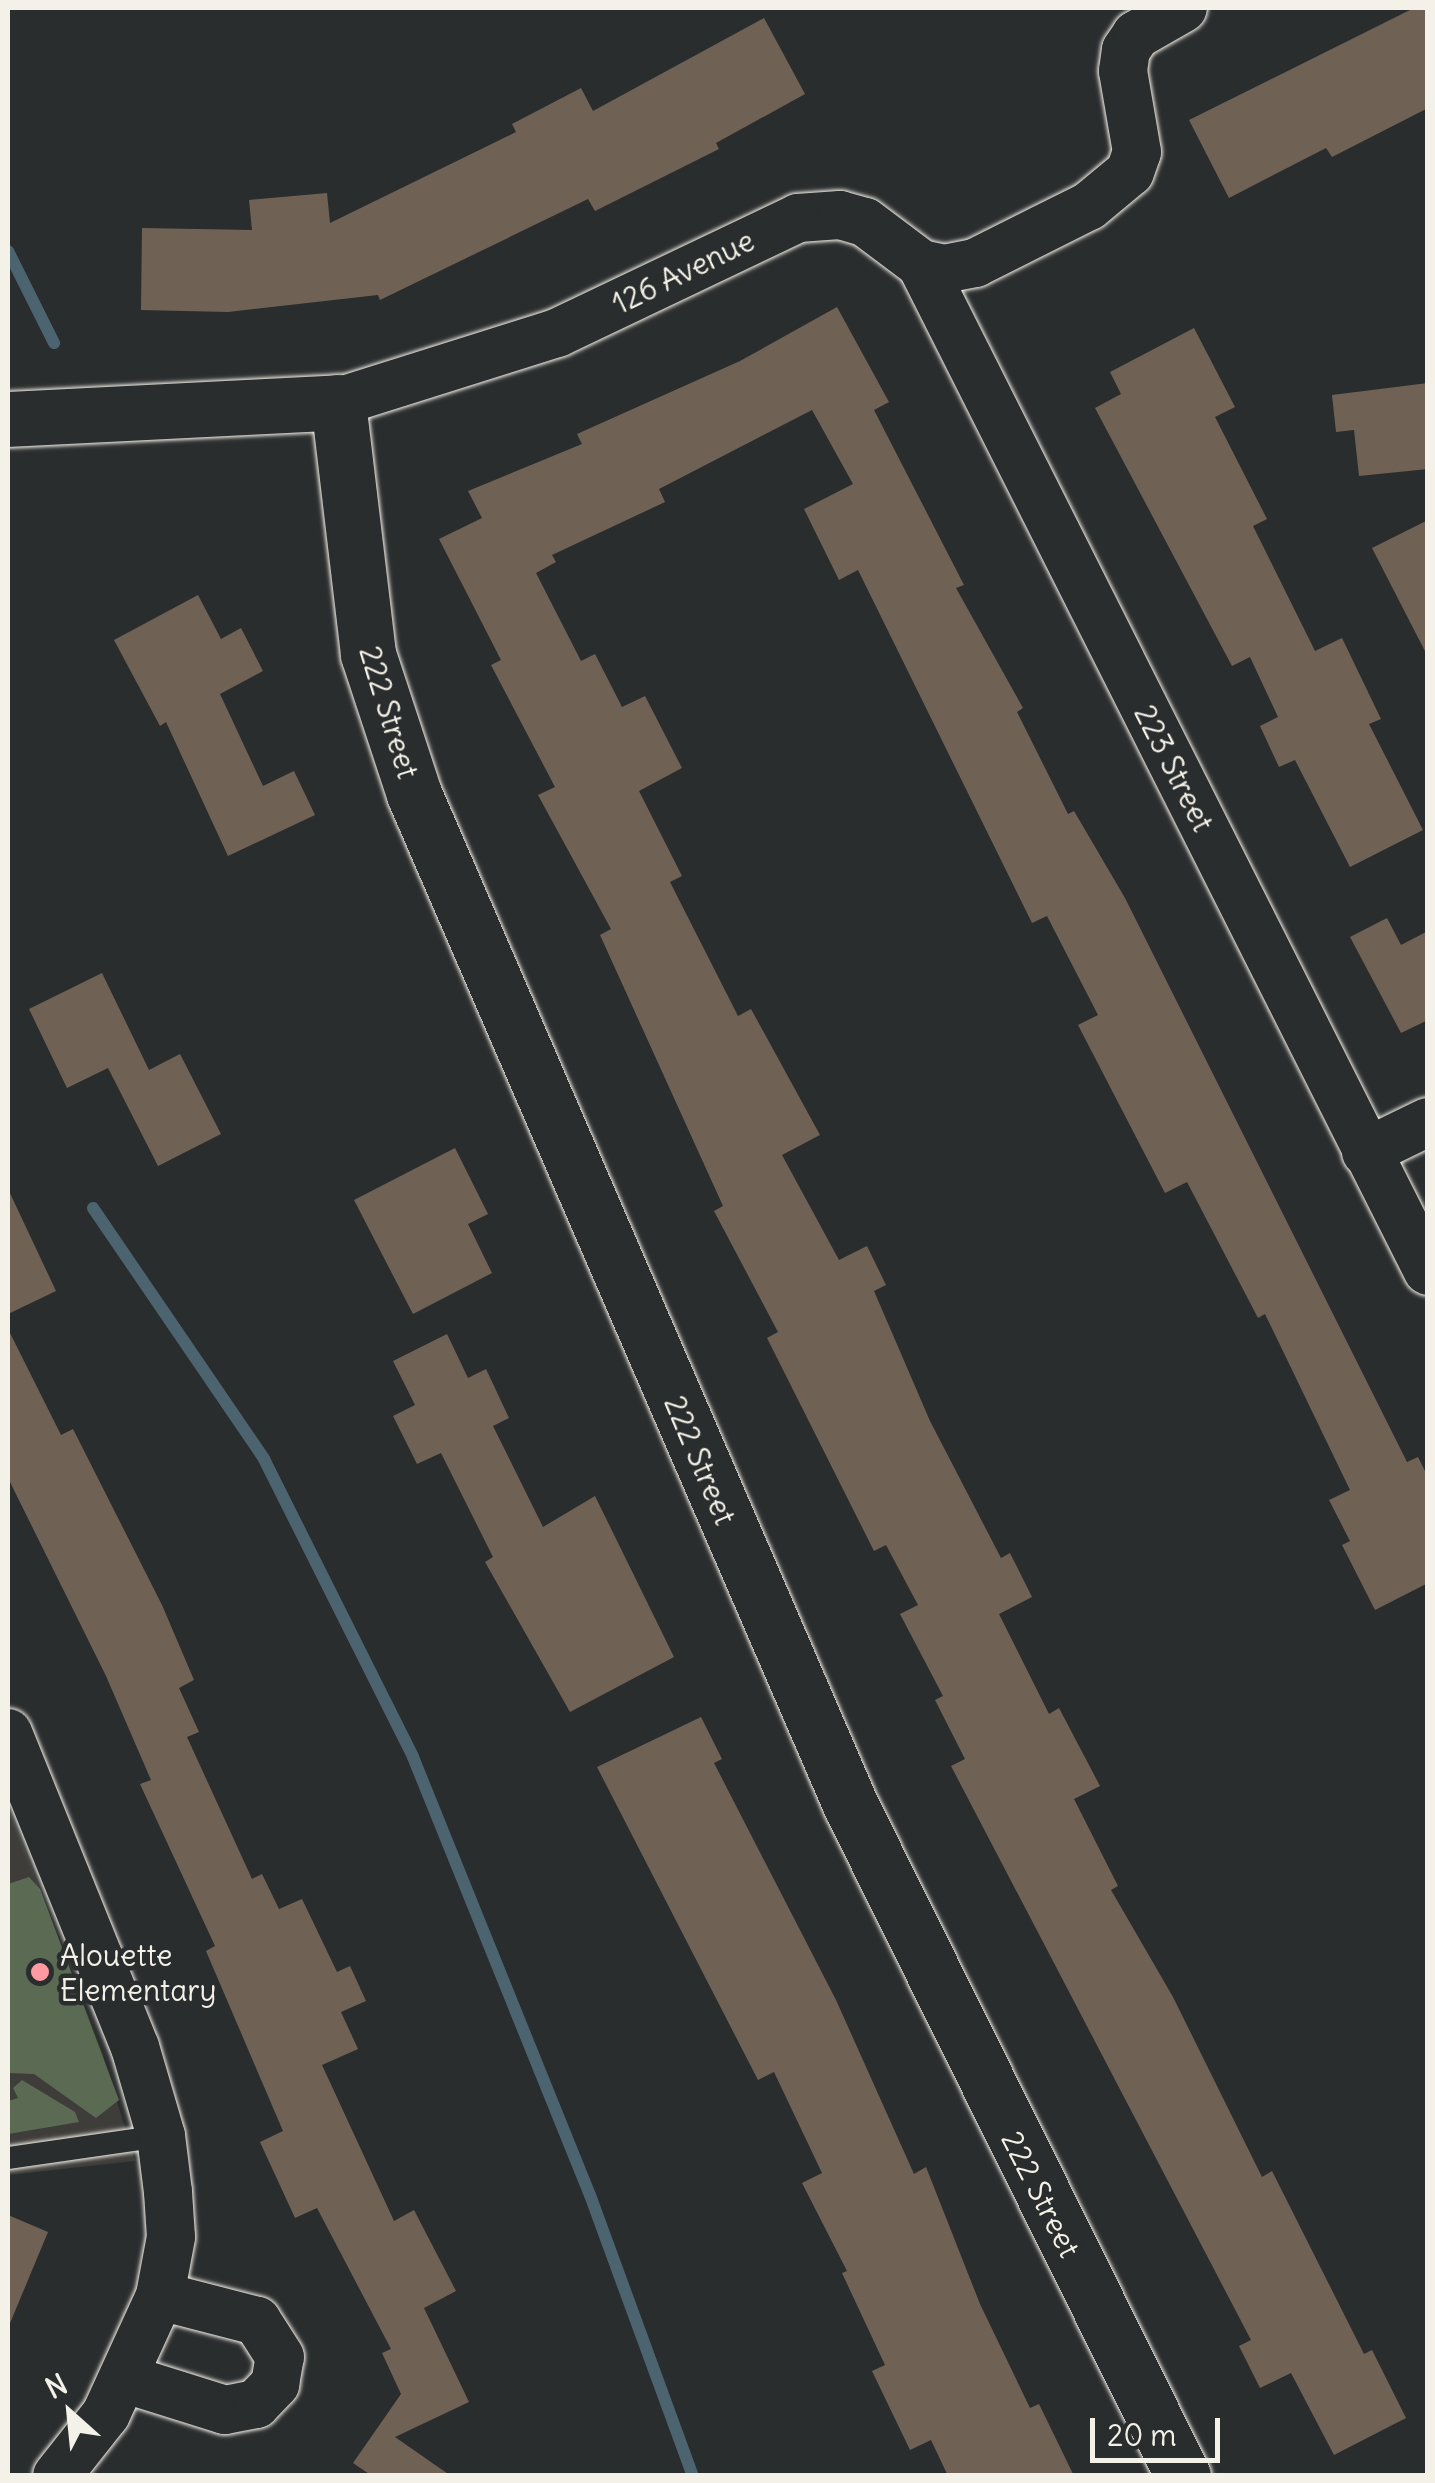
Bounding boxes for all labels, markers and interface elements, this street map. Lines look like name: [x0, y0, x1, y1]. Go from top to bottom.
street label: 126 Avenue: [606, 222, 760, 322]
street label: 222 Street: [352, 641, 426, 783]
street label: 223 Street: [1127, 699, 1221, 837]
street label: 222 Street: [657, 1390, 743, 1530]
place label: Alouette Elementary: [60, 1937, 217, 2008]
marker: Alouette Elementary: [29, 1961, 51, 1983]
street label: 222 Street: [994, 2125, 1088, 2263]
north arrow: [20, 2363, 120, 2463]
text: N: [40, 2366, 73, 2407]
scale bar: [1095, 2398, 1225, 2460]
text: 20 m: [1107, 2416, 1177, 2454]

